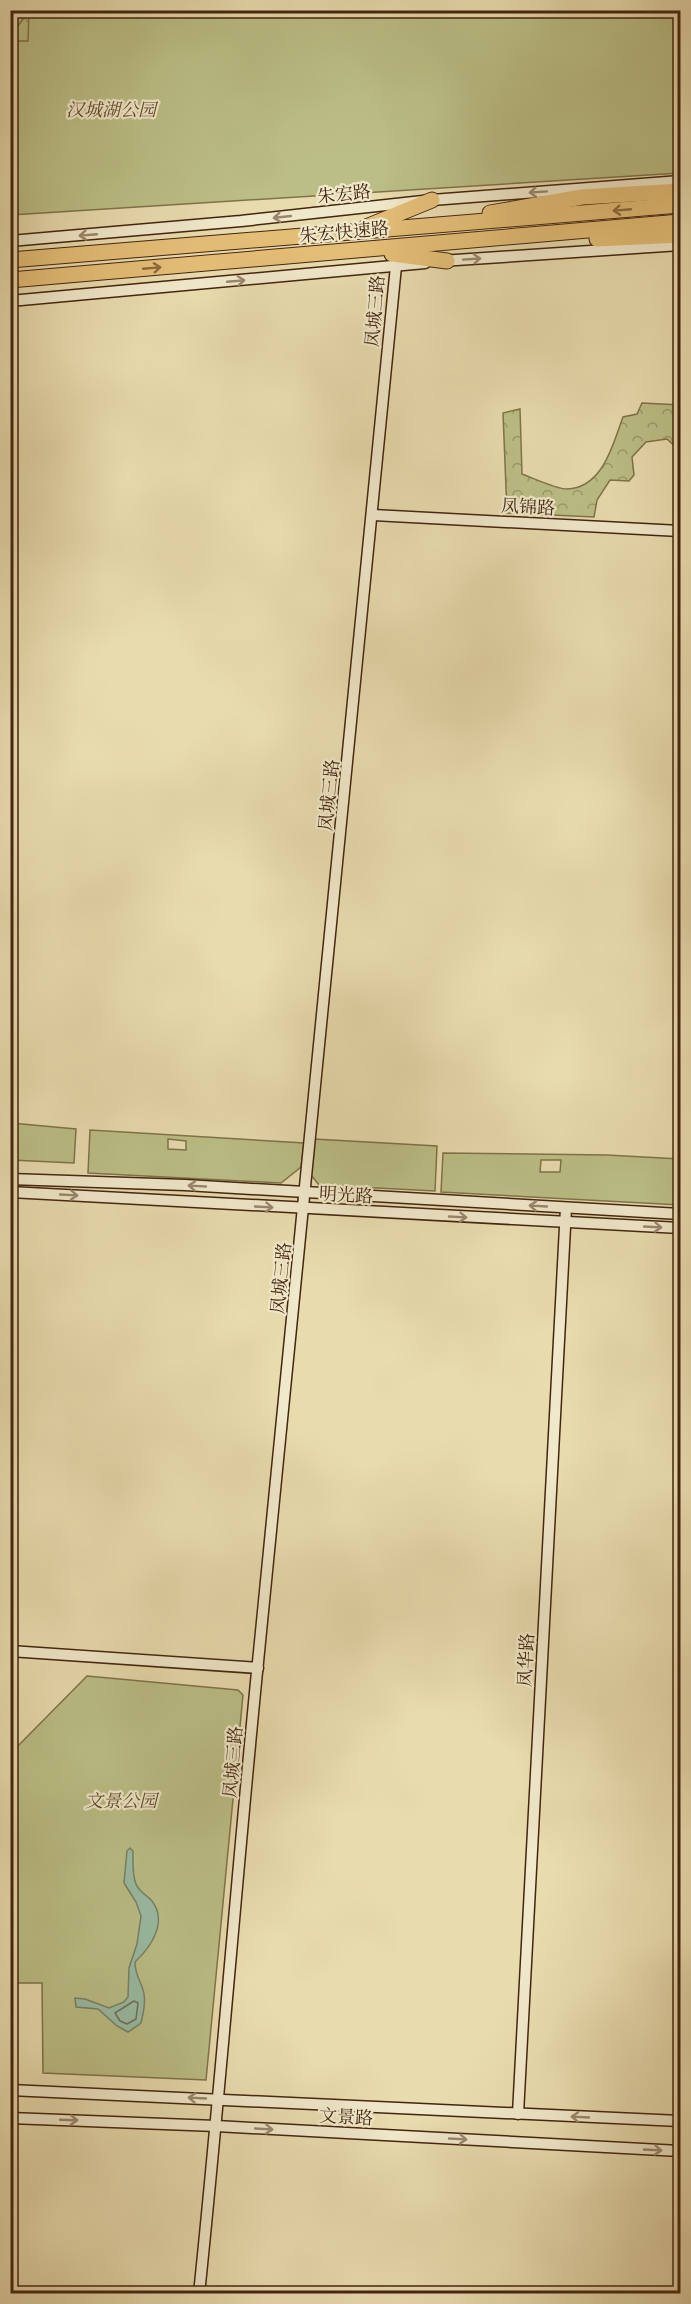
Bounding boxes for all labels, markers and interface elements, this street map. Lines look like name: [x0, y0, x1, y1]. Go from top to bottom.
park label: 汉城湖公园: [66, 99, 159, 124]
street label: 朱宏路: [316, 180, 372, 211]
one-way arrow: [529, 186, 549, 197]
one-way arrow: [613, 205, 633, 216]
one-way arrow: [272, 212, 292, 223]
street label: 朱宏快速路: [298, 217, 390, 250]
one-way arrow: [78, 230, 98, 241]
one-way arrow: [462, 253, 482, 264]
one-way arrow: [142, 262, 162, 273]
street label: 凤城三路: [361, 274, 392, 348]
one-way arrow: [226, 275, 246, 286]
street label: 凤锦路: [500, 495, 556, 522]
street label: 凤城三路: [314, 758, 347, 832]
one-way arrow: [187, 1181, 207, 1192]
street label: 明光路: [318, 1183, 374, 1210]
one-way arrow: [58, 1190, 78, 1201]
one-way arrow: [253, 1201, 273, 1212]
one-way arrow: [529, 1201, 549, 1212]
one-way arrow: [448, 1211, 468, 1222]
one-way arrow: [643, 1221, 663, 1232]
street label: 凤城三路: [266, 1241, 299, 1315]
street label: 凤华路: [514, 1632, 541, 1688]
street label: 凤城三路: [219, 1725, 250, 1799]
park label: 文景公园: [85, 1790, 160, 1815]
one-way arrow: [187, 2093, 207, 2104]
street label: 文景路: [318, 2105, 374, 2132]
one-way arrow: [571, 2111, 591, 2122]
one-way arrow: [58, 2115, 78, 2126]
one-way arrow: [253, 2123, 273, 2134]
one-way arrow: [448, 2134, 468, 2145]
one-way arrow: [643, 2144, 663, 2155]

